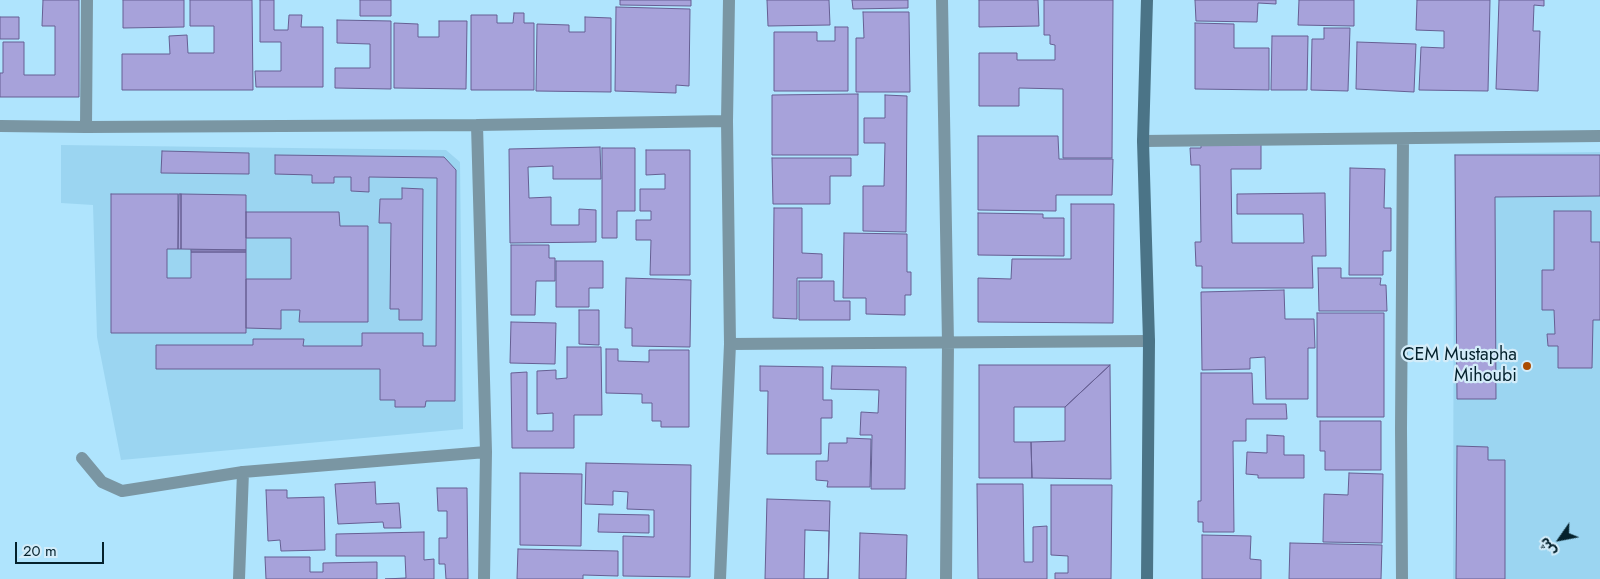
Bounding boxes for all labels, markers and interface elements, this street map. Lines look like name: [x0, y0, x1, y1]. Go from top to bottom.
place label: CEM Mustapha Mihoubi: [1402, 345, 1517, 388]
marker: CEM Mustapha Mihoubi: [1521, 360, 1533, 372]
north arrow: [1535, 514, 1585, 564]
scale bar: [18, 532, 106, 564]
text: ش: [1534, 534, 1561, 561]
text: 20 m: [23, 540, 57, 562]

